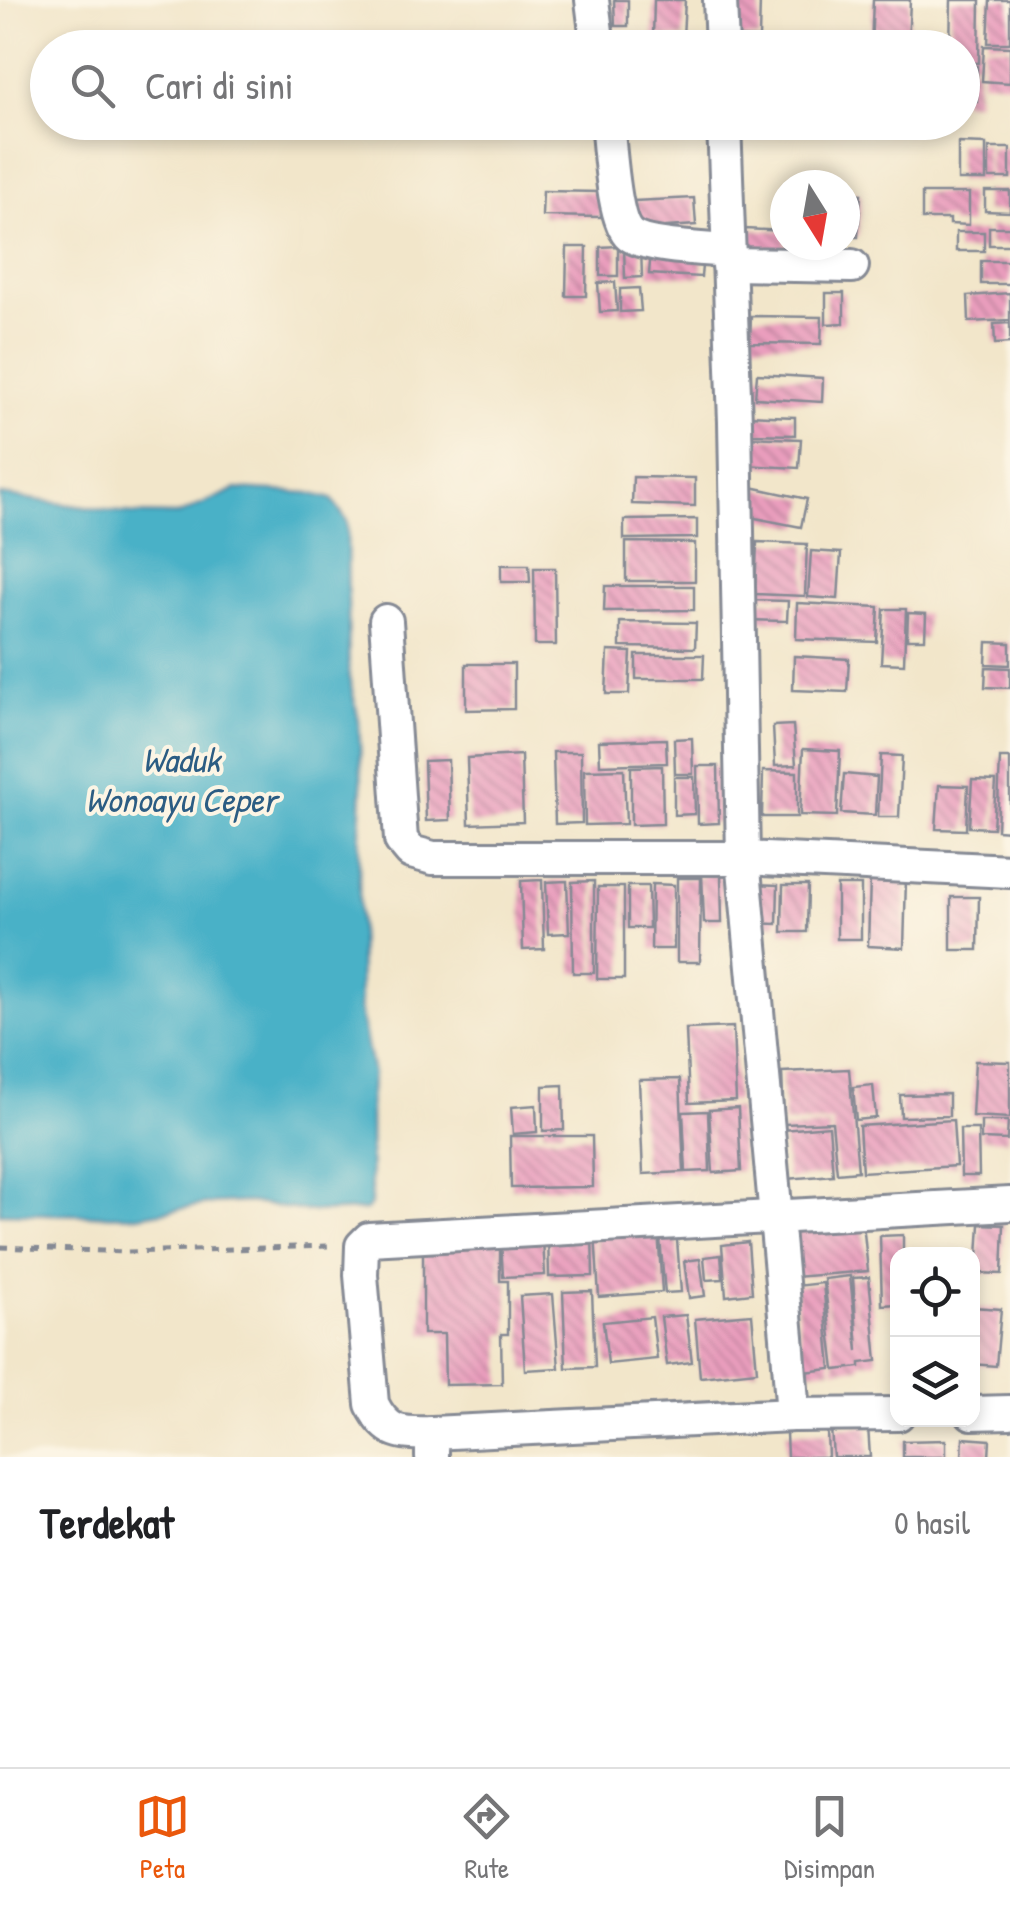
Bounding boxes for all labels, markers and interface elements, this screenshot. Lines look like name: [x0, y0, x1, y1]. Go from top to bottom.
search box: [30, 30, 980, 140]
icon: search: [65, 58, 120, 113]
text: Cari di sini: [145, 59, 294, 111]
north arrow: [770, 170, 860, 260]
water label: Waduk Wonoayu Ceper: [85, 736, 281, 823]
map controls: [890, 1247, 980, 1427]
button: locate: [890, 1247, 980, 1337]
button: layers: [890, 1337, 980, 1427]
text: Terdekat: [40, 1494, 174, 1551]
text: 0 hasil: [894, 1501, 970, 1544]
tab: Peta: [135, 1789, 190, 1887]
tab: Rute: [459, 1789, 514, 1887]
tab: Disimpan: [784, 1789, 875, 1887]

